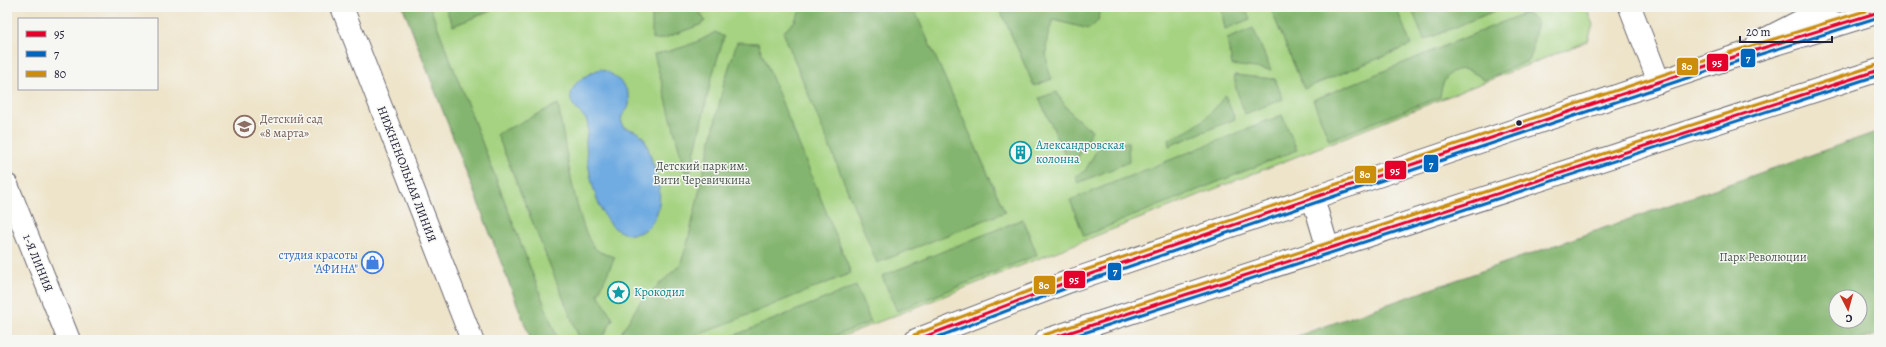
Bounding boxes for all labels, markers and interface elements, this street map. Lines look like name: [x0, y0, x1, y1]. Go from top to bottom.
legend: [18, 18, 158, 90]
scale bar: [1740, 18, 1832, 44]
text: 20 m: [1746, 24, 1770, 40]
text: 95: [54, 26, 65, 42]
text: 7: [54, 46, 60, 62]
line badge: 7: [1740, 48, 1756, 68]
text: 7: [1746, 51, 1751, 66]
line badge: 95: [1706, 53, 1729, 72]
text: 95: [1712, 55, 1722, 70]
line badge: 80: [1676, 57, 1699, 76]
text: 80: [1682, 59, 1693, 74]
text: 80: [54, 66, 66, 82]
street label: НИЖНЕНОЛЬНАЯ ЛИНИЯ: [374, 104, 440, 244]
place label: Детский сад «8 марта»: [260, 111, 323, 141]
school or university icon: Детский сад «8 марта»: [232, 113, 258, 139]
unlabelled marker: [1514, 118, 1524, 128]
place label: Александровская колонна: [1035, 137, 1125, 167]
building icon: Александровская колонна: [1008, 139, 1034, 165]
line badge: 7: [1423, 154, 1439, 173]
text: 7: [1429, 157, 1434, 172]
park label: Детский парк им. Вити Черевичкина: [653, 158, 751, 188]
line badge: 95: [1384, 160, 1407, 180]
text: 95: [1390, 163, 1400, 178]
line badge: 80: [1354, 165, 1377, 184]
text: 80: [1360, 167, 1371, 182]
street label: 1-Я ЛИНИЯ: [19, 232, 57, 294]
place label: студия красоты "АФИНА": [278, 247, 358, 277]
shop icon: студия красоты "АФИНА": [360, 249, 386, 275]
park label: Парк Революции: [1719, 249, 1807, 265]
line badge: 7: [1107, 262, 1122, 281]
text: 7: [1113, 264, 1118, 279]
line badge: 95: [1063, 270, 1086, 289]
text: 95: [1069, 272, 1079, 287]
line badge: 80: [1033, 275, 1056, 295]
text: 80: [1039, 278, 1050, 293]
place icon: Крокодил: [606, 279, 632, 305]
place label: Крокодил: [634, 284, 685, 300]
north arrow: [1828, 289, 1868, 329]
text: С: [1845, 311, 1853, 326]

